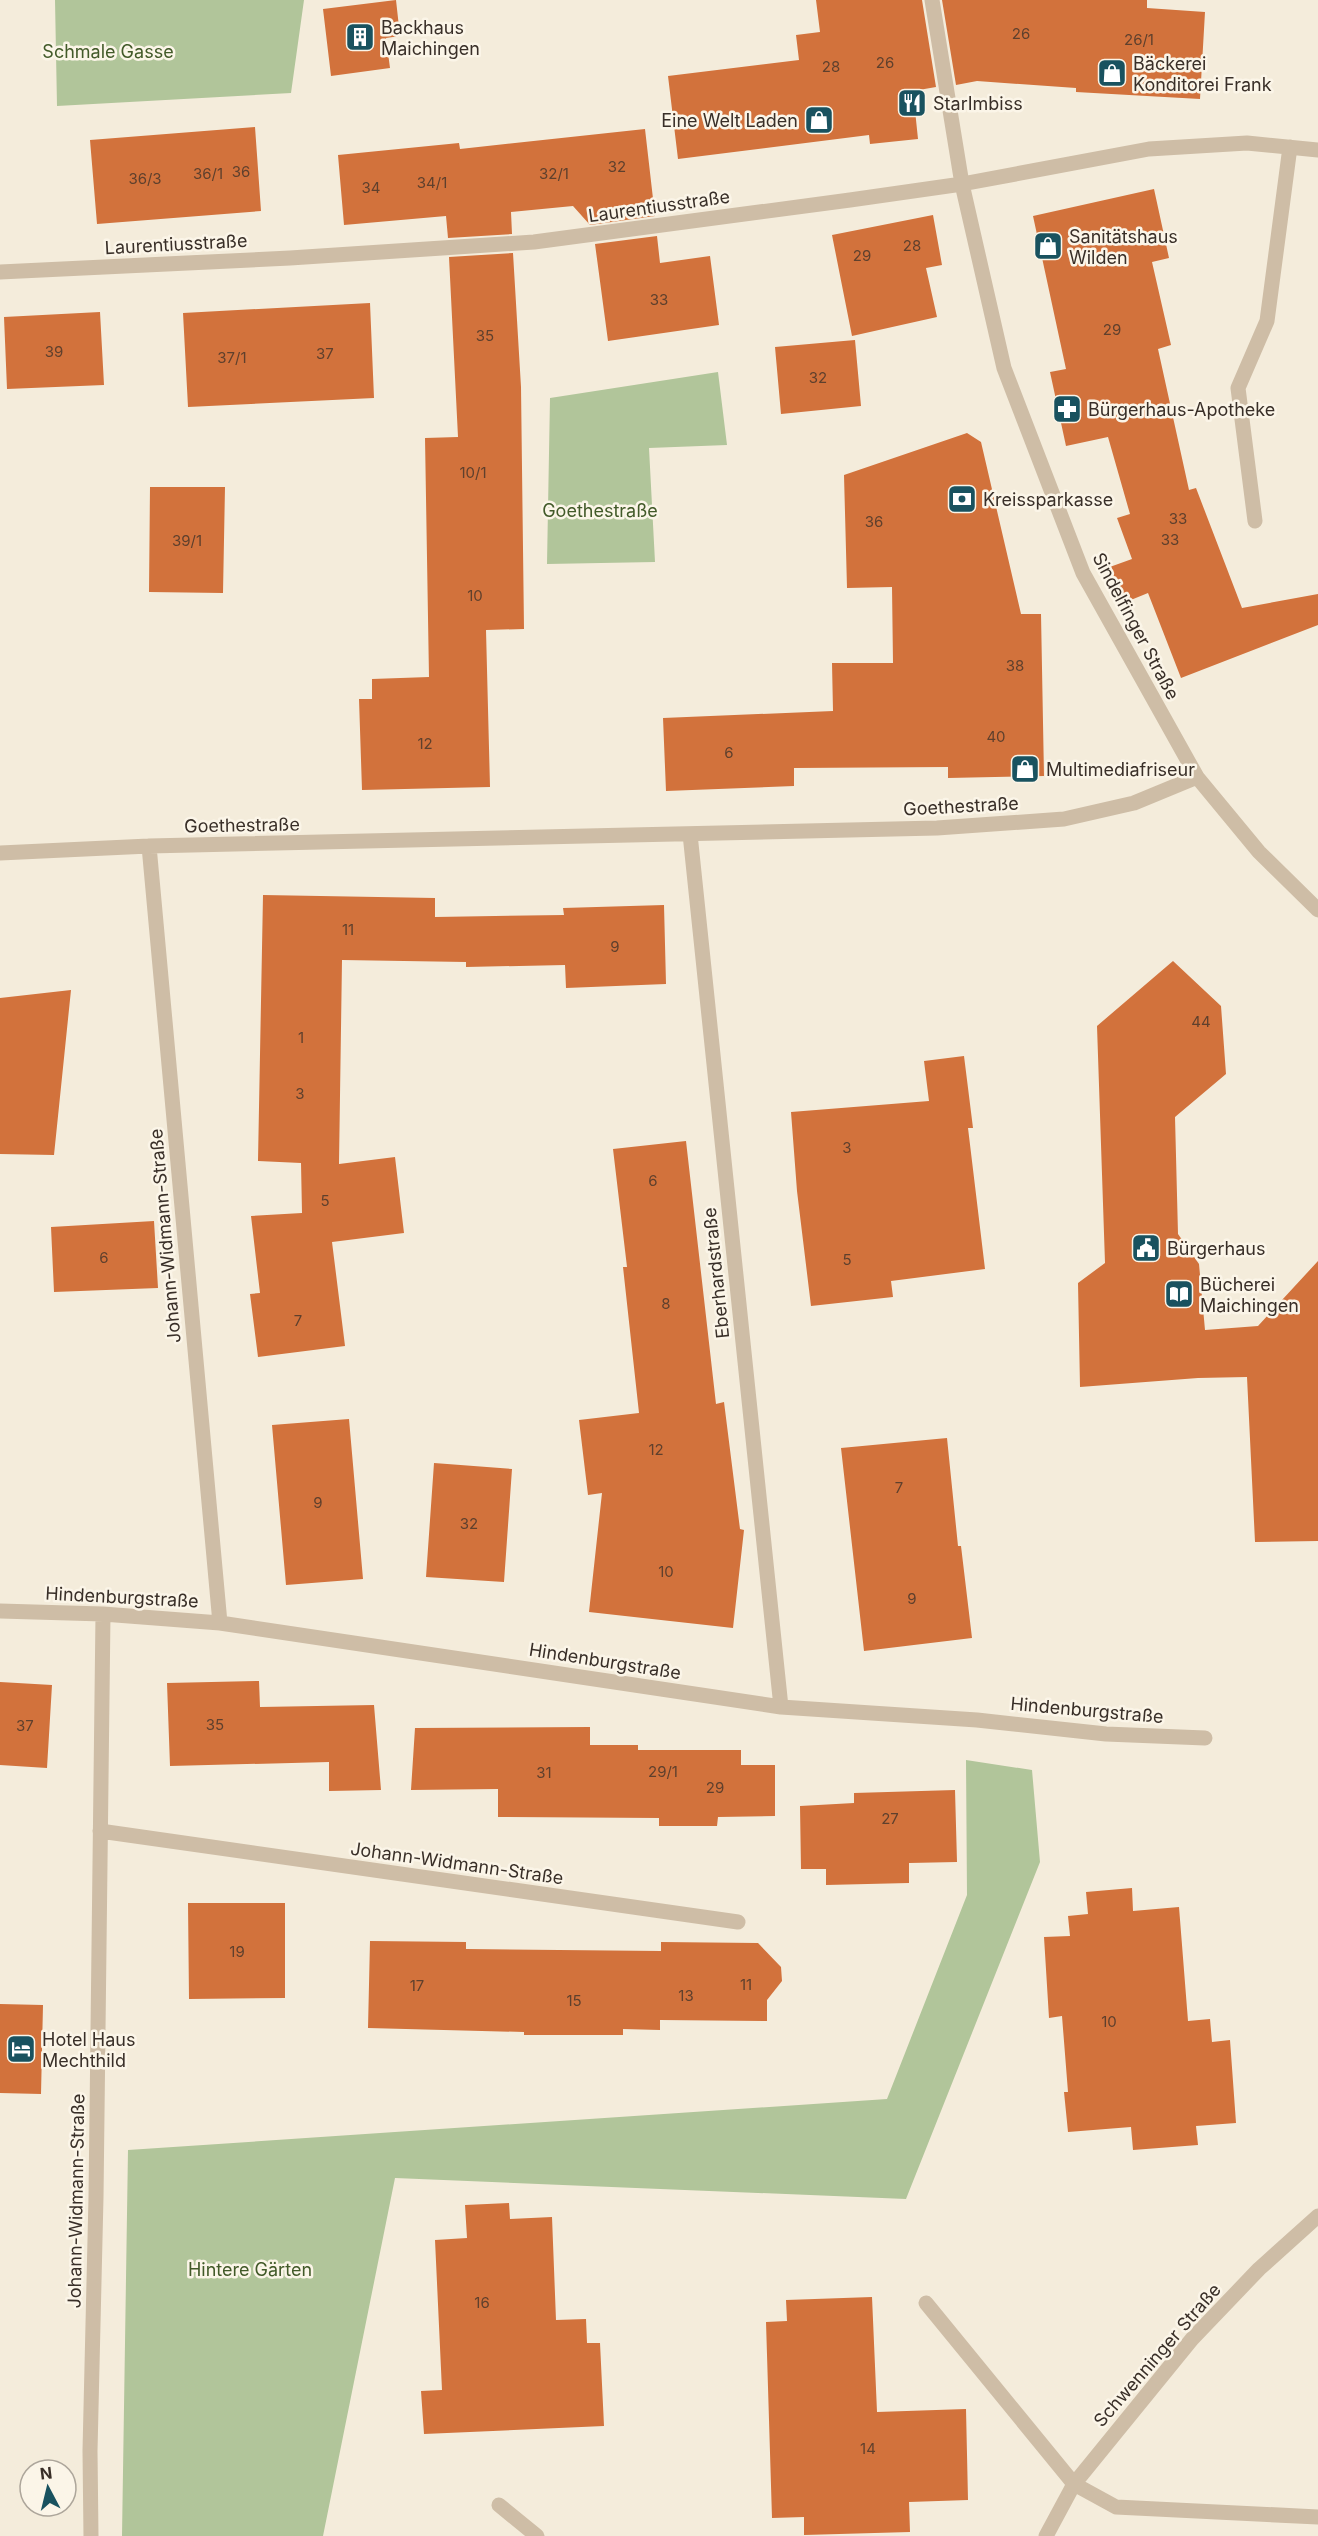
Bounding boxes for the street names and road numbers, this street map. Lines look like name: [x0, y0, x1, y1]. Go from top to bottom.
street label: Laurentiusstraße: [587, 186, 731, 226]
street label: Laurentiusstraße: [104, 230, 248, 258]
street label: Sindelfinger Straße: [1088, 549, 1184, 703]
street label: Goethestraße: [903, 792, 1019, 820]
street label: Goethestraße: [184, 813, 300, 837]
street label: Johann-Widmann-Straße: [145, 1128, 185, 1344]
street label: Eberhardstraße: [699, 1207, 733, 1339]
street label: Hindenburgstraße: [45, 1582, 199, 1612]
street label: Hindenburgstraße: [528, 1639, 682, 1683]
street label: Hindenburgstraße: [1010, 1693, 1164, 1727]
street label: Johann-Widmann-Straße: [349, 1838, 565, 1888]
street label: Johann-Widmann-Straße: [64, 2093, 88, 2309]
street label: Schwenninger Straße: [1089, 2279, 1225, 2431]

